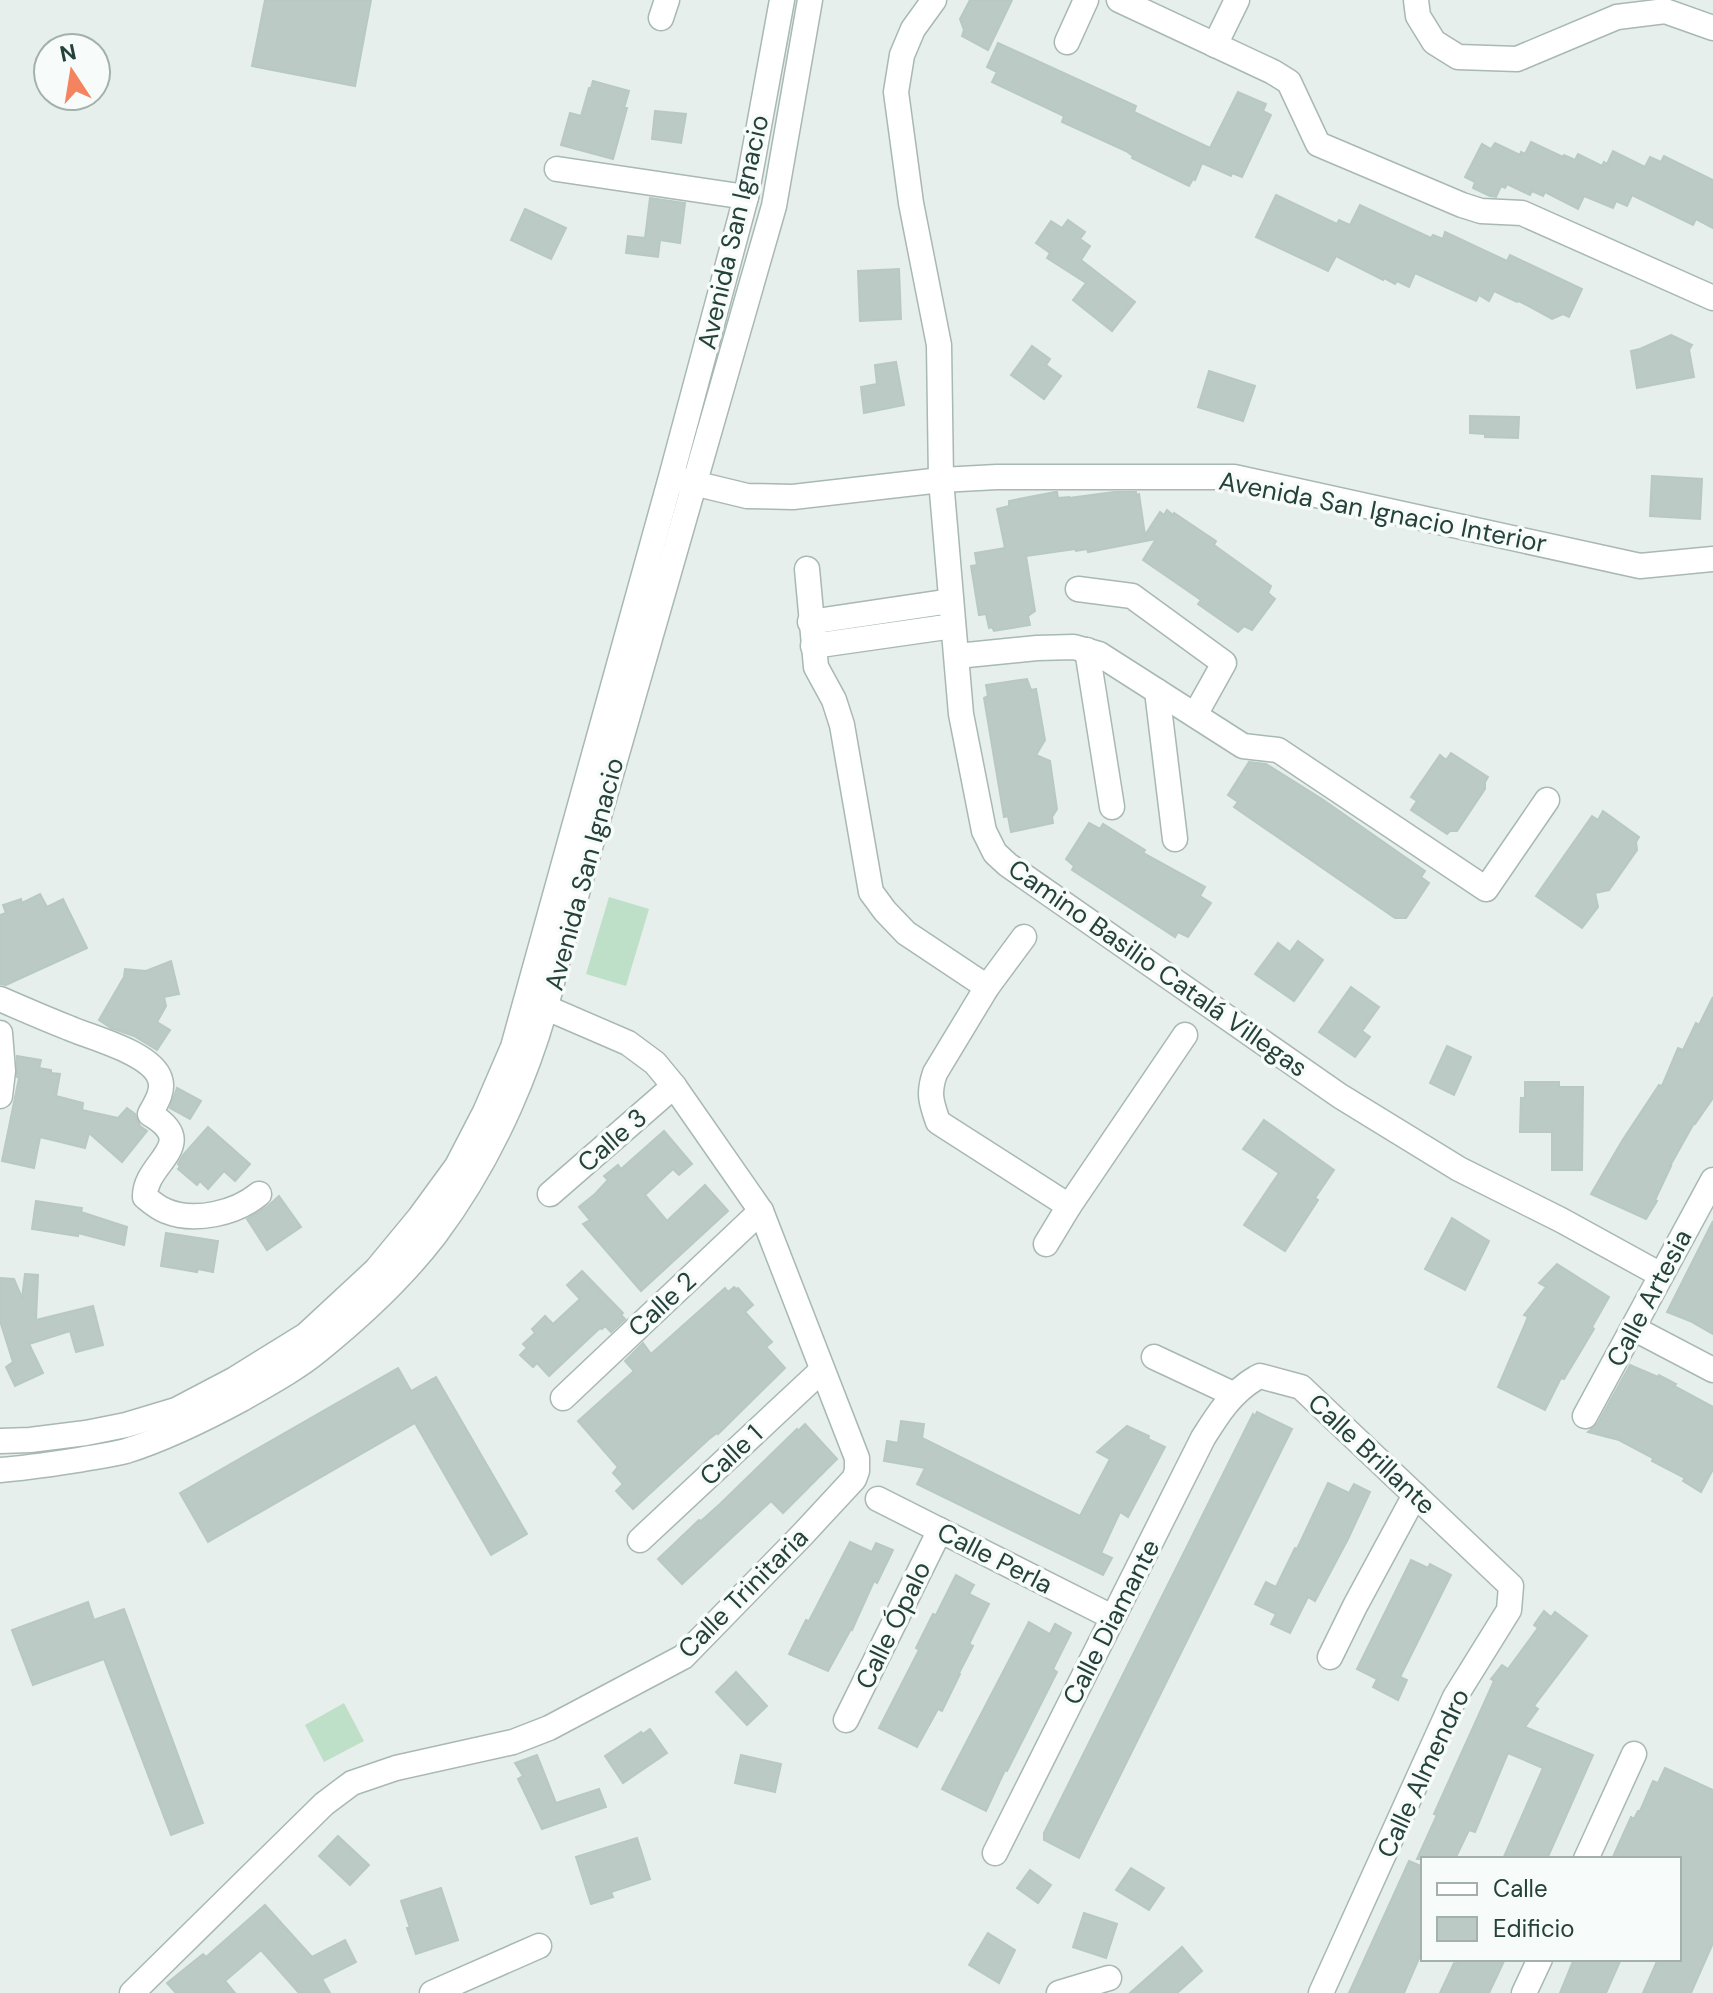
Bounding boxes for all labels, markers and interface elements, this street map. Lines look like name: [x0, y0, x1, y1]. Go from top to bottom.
north arrow: [32, 32, 112, 112]
text: N: [57, 37, 79, 69]
street label: Avenida San Ignacio: [689, 111, 777, 353]
street label: Avenida San Ignacio Interior: [1216, 464, 1550, 560]
street label: Avenida San Ignacio: [537, 754, 631, 994]
street label: Camino Basilio Catalá Villegas: [1002, 851, 1314, 1085]
street label: Calle 3: [570, 1100, 654, 1180]
street label: Calle Artesia: [1599, 1223, 1699, 1373]
street label: Calle 2: [621, 1264, 703, 1344]
street label: Calle Brillante: [1301, 1386, 1443, 1522]
street label: Calle 1: [692, 1417, 770, 1493]
street label: Calle Perla: [932, 1515, 1058, 1601]
street label: Calle Trinitaria: [671, 1521, 815, 1665]
street label: Calle Diamante: [1055, 1534, 1167, 1710]
street label: Calle Ópalo: [848, 1556, 938, 1694]
street label: Calle Almendro: [1369, 1683, 1477, 1863]
legend: [1421, 1857, 1681, 1961]
text: Calle: [1493, 1873, 1548, 1904]
text: Edificio: [1493, 1913, 1575, 1944]

